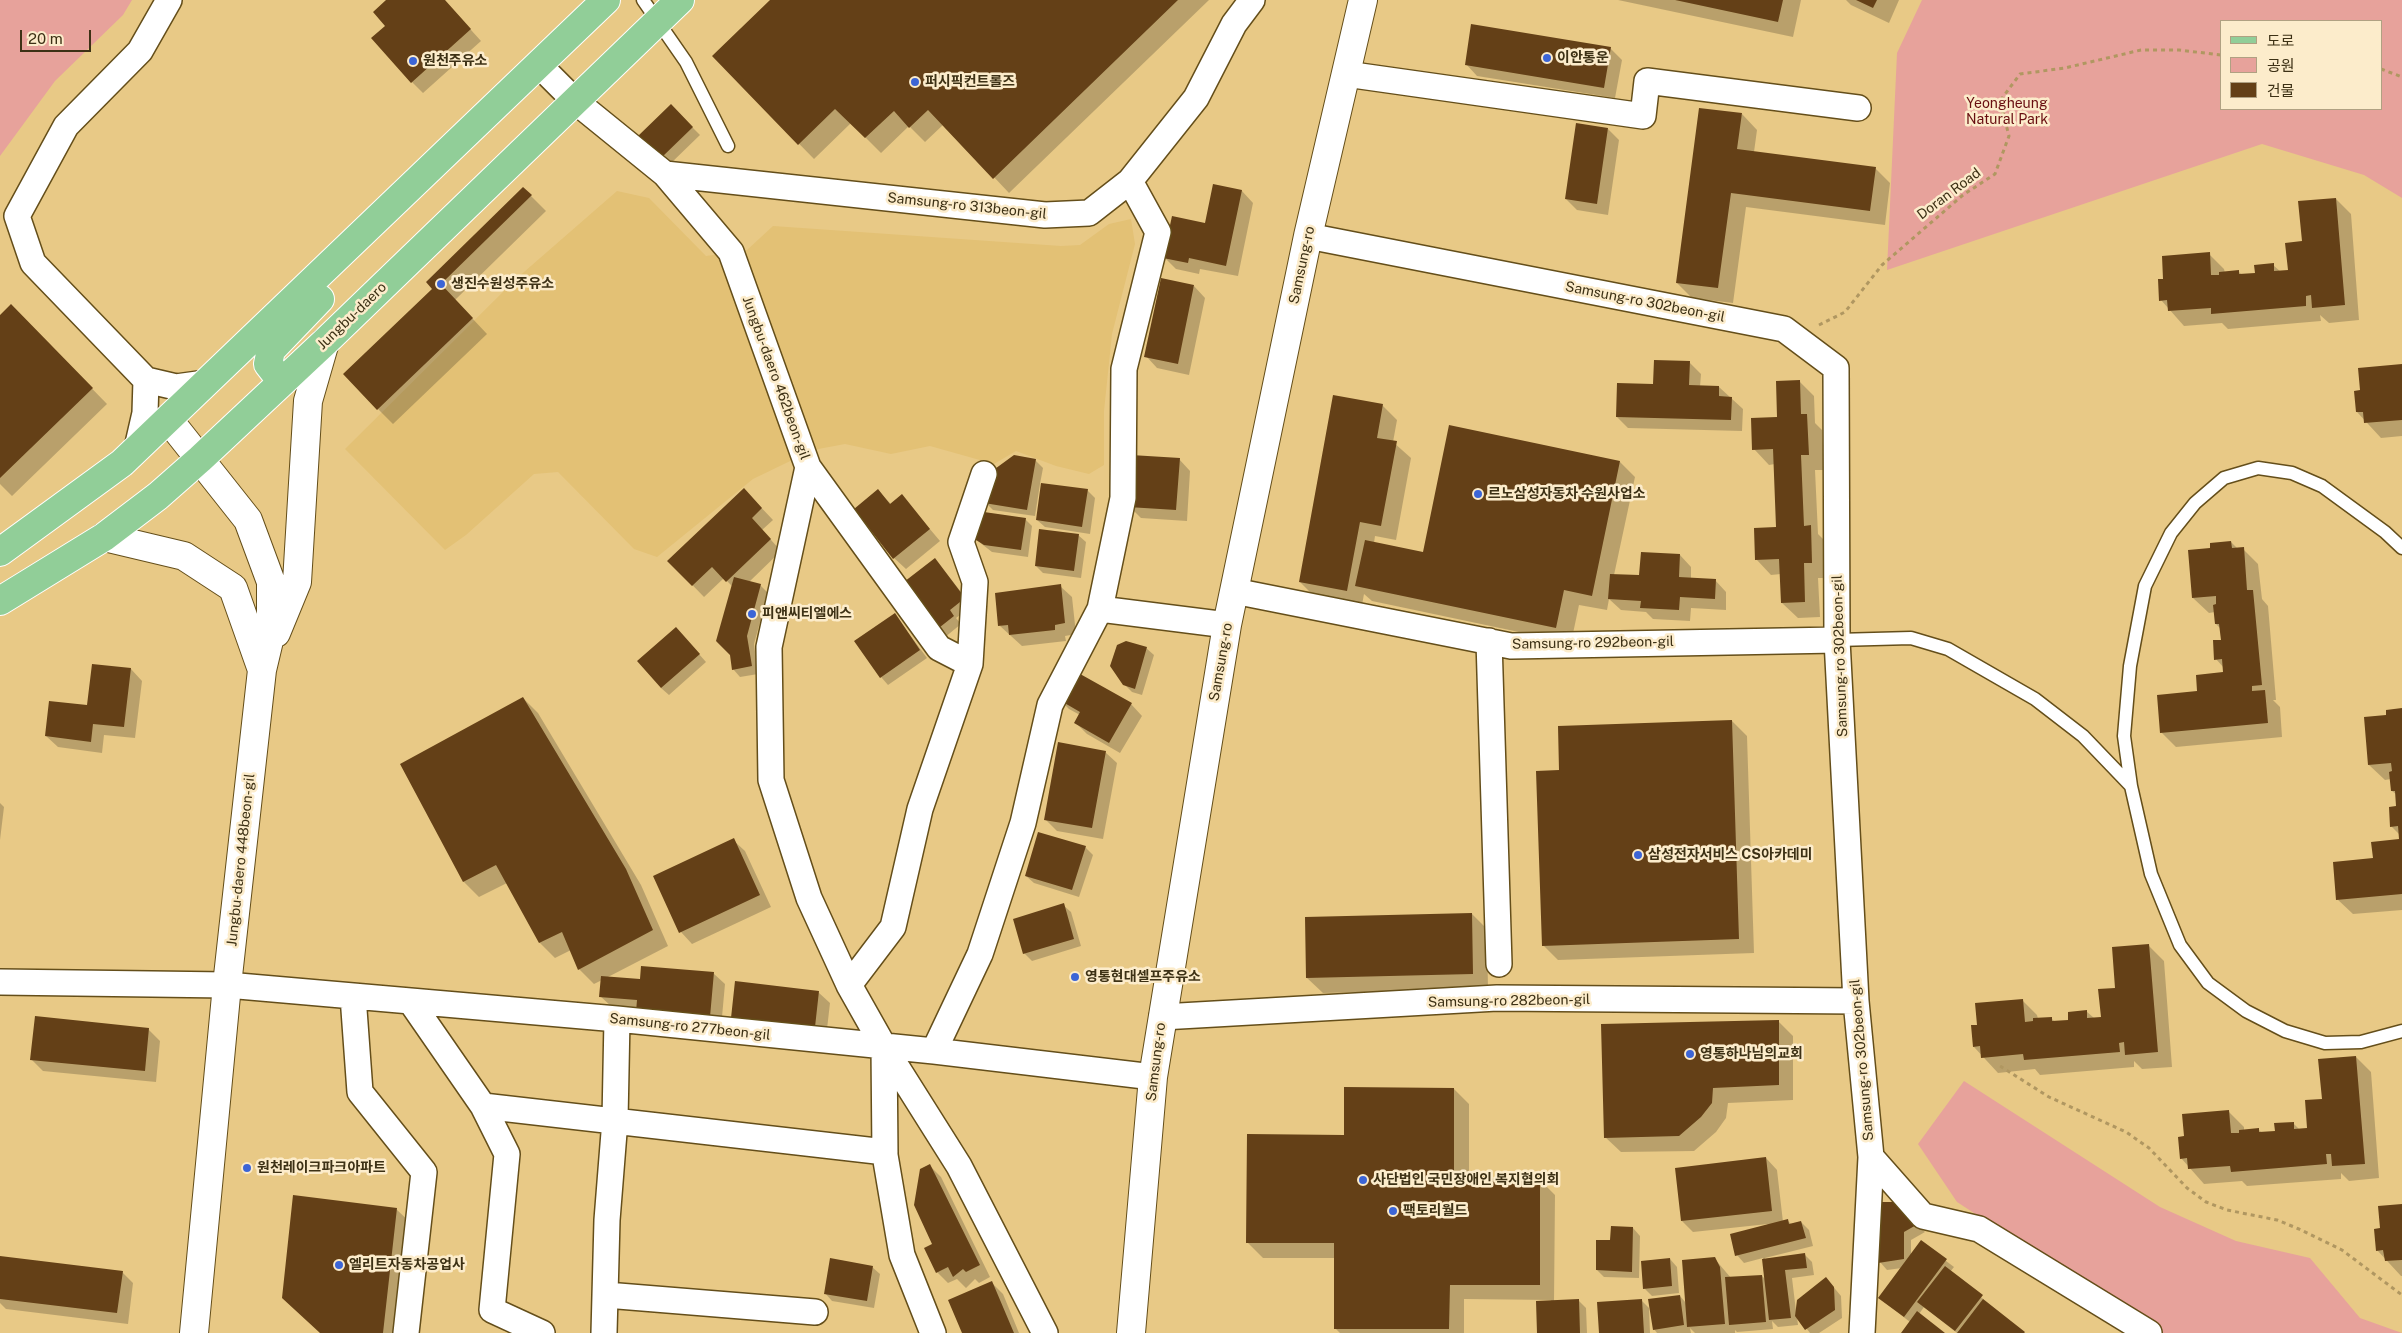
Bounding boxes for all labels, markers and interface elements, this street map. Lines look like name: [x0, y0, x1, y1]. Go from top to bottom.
scale bar: [22, 20, 94, 52]
legend: [2220, 20, 2382, 110]
text: 20 m: [28, 30, 63, 47]
text: 도로: [2267, 32, 2295, 49]
place label: 이안통운: [1557, 50, 1609, 66]
marker: 이안통운: [1541, 52, 1553, 64]
place label: 원천주유소: [423, 53, 487, 69]
marker: 원천주유소: [407, 55, 419, 67]
text: 공원: [2267, 57, 2295, 74]
place label: 퍼시픽컨트롤즈: [925, 74, 1015, 90]
marker: 퍼시픽컨트롤즈: [909, 76, 921, 88]
text: 건물: [2267, 82, 2295, 99]
park label: Yeongheung Natural Park: [1966, 96, 2048, 128]
street label: Doran Road: [1914, 165, 1984, 223]
street label: Samsung-ro 313beon-gil: [887, 189, 1047, 223]
street label: Samsung-ro: [1286, 225, 1318, 305]
place label: 생진수원성주유소: [451, 276, 554, 292]
marker: 생진수원성주유소: [435, 278, 447, 290]
street label: Samsung-ro 302beon-gil: [1564, 278, 1726, 326]
street label: Jungbu-daero: [314, 279, 390, 353]
street label: Jungbu-daero 462beon-gil: [739, 294, 813, 462]
place label: 르노삼성자동차 수원사업소: [1488, 486, 1646, 502]
marker: 르노삼성자동차 수원사업소: [1472, 488, 1484, 500]
street label: Samsung-ro 302beon-gil: [1829, 575, 1851, 737]
place label: 피앤씨티엘에스: [762, 606, 852, 622]
marker: 피앤씨티엘에스: [746, 608, 758, 620]
street label: Samsung-ro: [1206, 622, 1236, 702]
street label: Samsung-ro 292beon-gil: [1512, 633, 1674, 653]
street label: Jungbu-daero 448beon-gil: [224, 773, 258, 947]
place label: 삼성전자서비스 CS아카데미: [1648, 847, 1813, 863]
marker: 삼성전자서비스 CS아카데미: [1632, 849, 1644, 861]
place label: 영통현대셀프주유소: [1085, 969, 1201, 985]
marker: 영통현대셀프주유소: [1069, 971, 1081, 983]
street label: Samsung-ro 302beon-gil: [1847, 978, 1877, 1142]
street label: Samsung-ro 282beon-gil: [1428, 991, 1590, 1011]
street label: Samsung-ro 277beon-gil: [609, 1010, 771, 1044]
street label: Samsung-ro: [1143, 1022, 1169, 1102]
place label: 영통하나님의교회: [1700, 1046, 1803, 1062]
marker: 영통하나님의교회: [1684, 1048, 1696, 1060]
place label: 원천레이크파크아파트: [257, 1160, 386, 1176]
marker: 원천레이크파크아파트: [241, 1162, 253, 1174]
place label: 사단법인 국민장애인 복지협의회: [1373, 1172, 1560, 1188]
marker: 사단법인 국민장애인 복지협의회: [1357, 1174, 1369, 1186]
place label: 팩토리월드: [1403, 1203, 1467, 1219]
marker: 팩토리월드: [1387, 1205, 1399, 1217]
place label: 엘리트자동차공업사: [349, 1257, 465, 1273]
marker: 엘리트자동차공업사: [333, 1259, 345, 1271]

